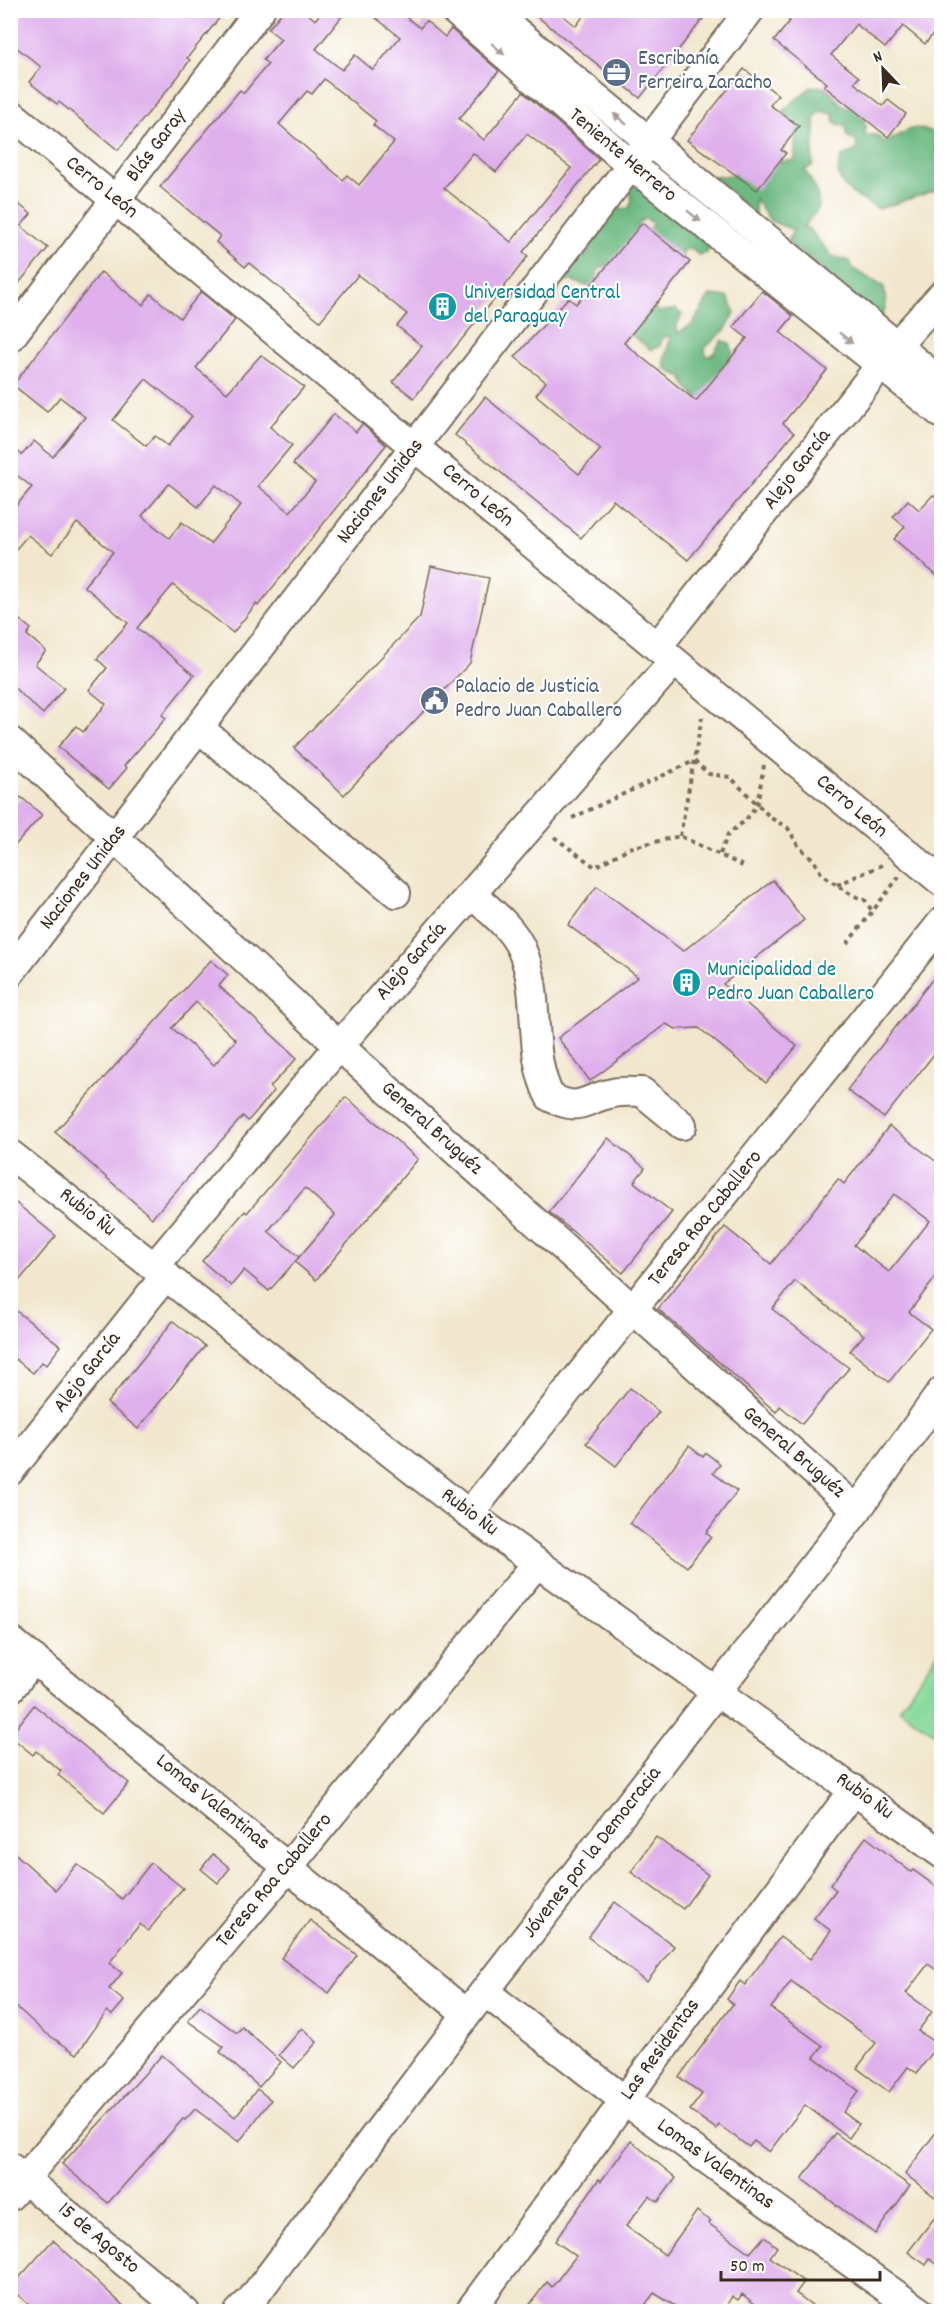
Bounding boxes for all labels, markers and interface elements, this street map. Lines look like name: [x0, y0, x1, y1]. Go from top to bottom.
north arrow: [853, 39, 913, 99]
one-way arrow: [490, 42, 505, 56]
place label: Escribanía Ferreira Zaracho: [638, 45, 772, 99]
text: N: [870, 45, 886, 70]
office icon: Escribanía Ferreira Zaracho: [601, 56, 633, 88]
street label: Teniente Herrero: [561, 101, 683, 211]
street label: Blás Garay: [119, 102, 195, 189]
one-way arrow: [612, 113, 628, 126]
street label: Cerro León: [58, 149, 144, 227]
one-way arrow: [686, 209, 701, 222]
place label: Universidad Central del Paraguay: [464, 279, 620, 333]
building icon: Universidad Central del Paraguay: [427, 290, 459, 322]
one-way arrow: [839, 331, 854, 343]
street label: Alejo García: [757, 422, 840, 517]
street label: Naciones Unidas: [330, 433, 432, 551]
street label: Cerro León: [434, 457, 520, 535]
place label: Palacio de Justicia Pedro Juan Caballero: [455, 673, 622, 727]
public building icon: Palacio de Justicia Pedro Juan Caballero: [418, 684, 450, 716]
street label: Cerro León: [808, 768, 894, 846]
street label: Naciones Unidas: [33, 819, 135, 937]
street label: Alejo García: [369, 915, 455, 1008]
place label: Municipalidad de Pedro Juan Caballero: [707, 956, 874, 1010]
building icon: Municipalidad de Pedro Juan Caballero: [670, 967, 702, 999]
street label: General Bruguéz: [373, 1075, 489, 1183]
street label: Teresa Roa Caballero: [641, 1144, 771, 1294]
street label: Rubio Ñu: [52, 1181, 122, 1245]
street label: Alejo García: [47, 1325, 130, 1420]
street label: General Bruguéz: [735, 1400, 851, 1506]
street label: Rubio Ñu: [434, 1481, 504, 1545]
street label: Lomas Valentinas: [148, 1747, 276, 1859]
street label: Jóvenes por la Democracia: [516, 1760, 670, 1945]
street label: Rubio Ñu: [829, 1766, 899, 1828]
street label: Teresa Roa Caballero: [210, 1807, 340, 1955]
street label: Las Residentas: [614, 1993, 708, 2107]
street label: Lomas Valentinas: [650, 2112, 780, 2218]
street label: 15 de Agosto: [50, 2196, 146, 2282]
scale bar: [721, 2244, 880, 2282]
text: 50 m: [730, 2255, 765, 2280]

